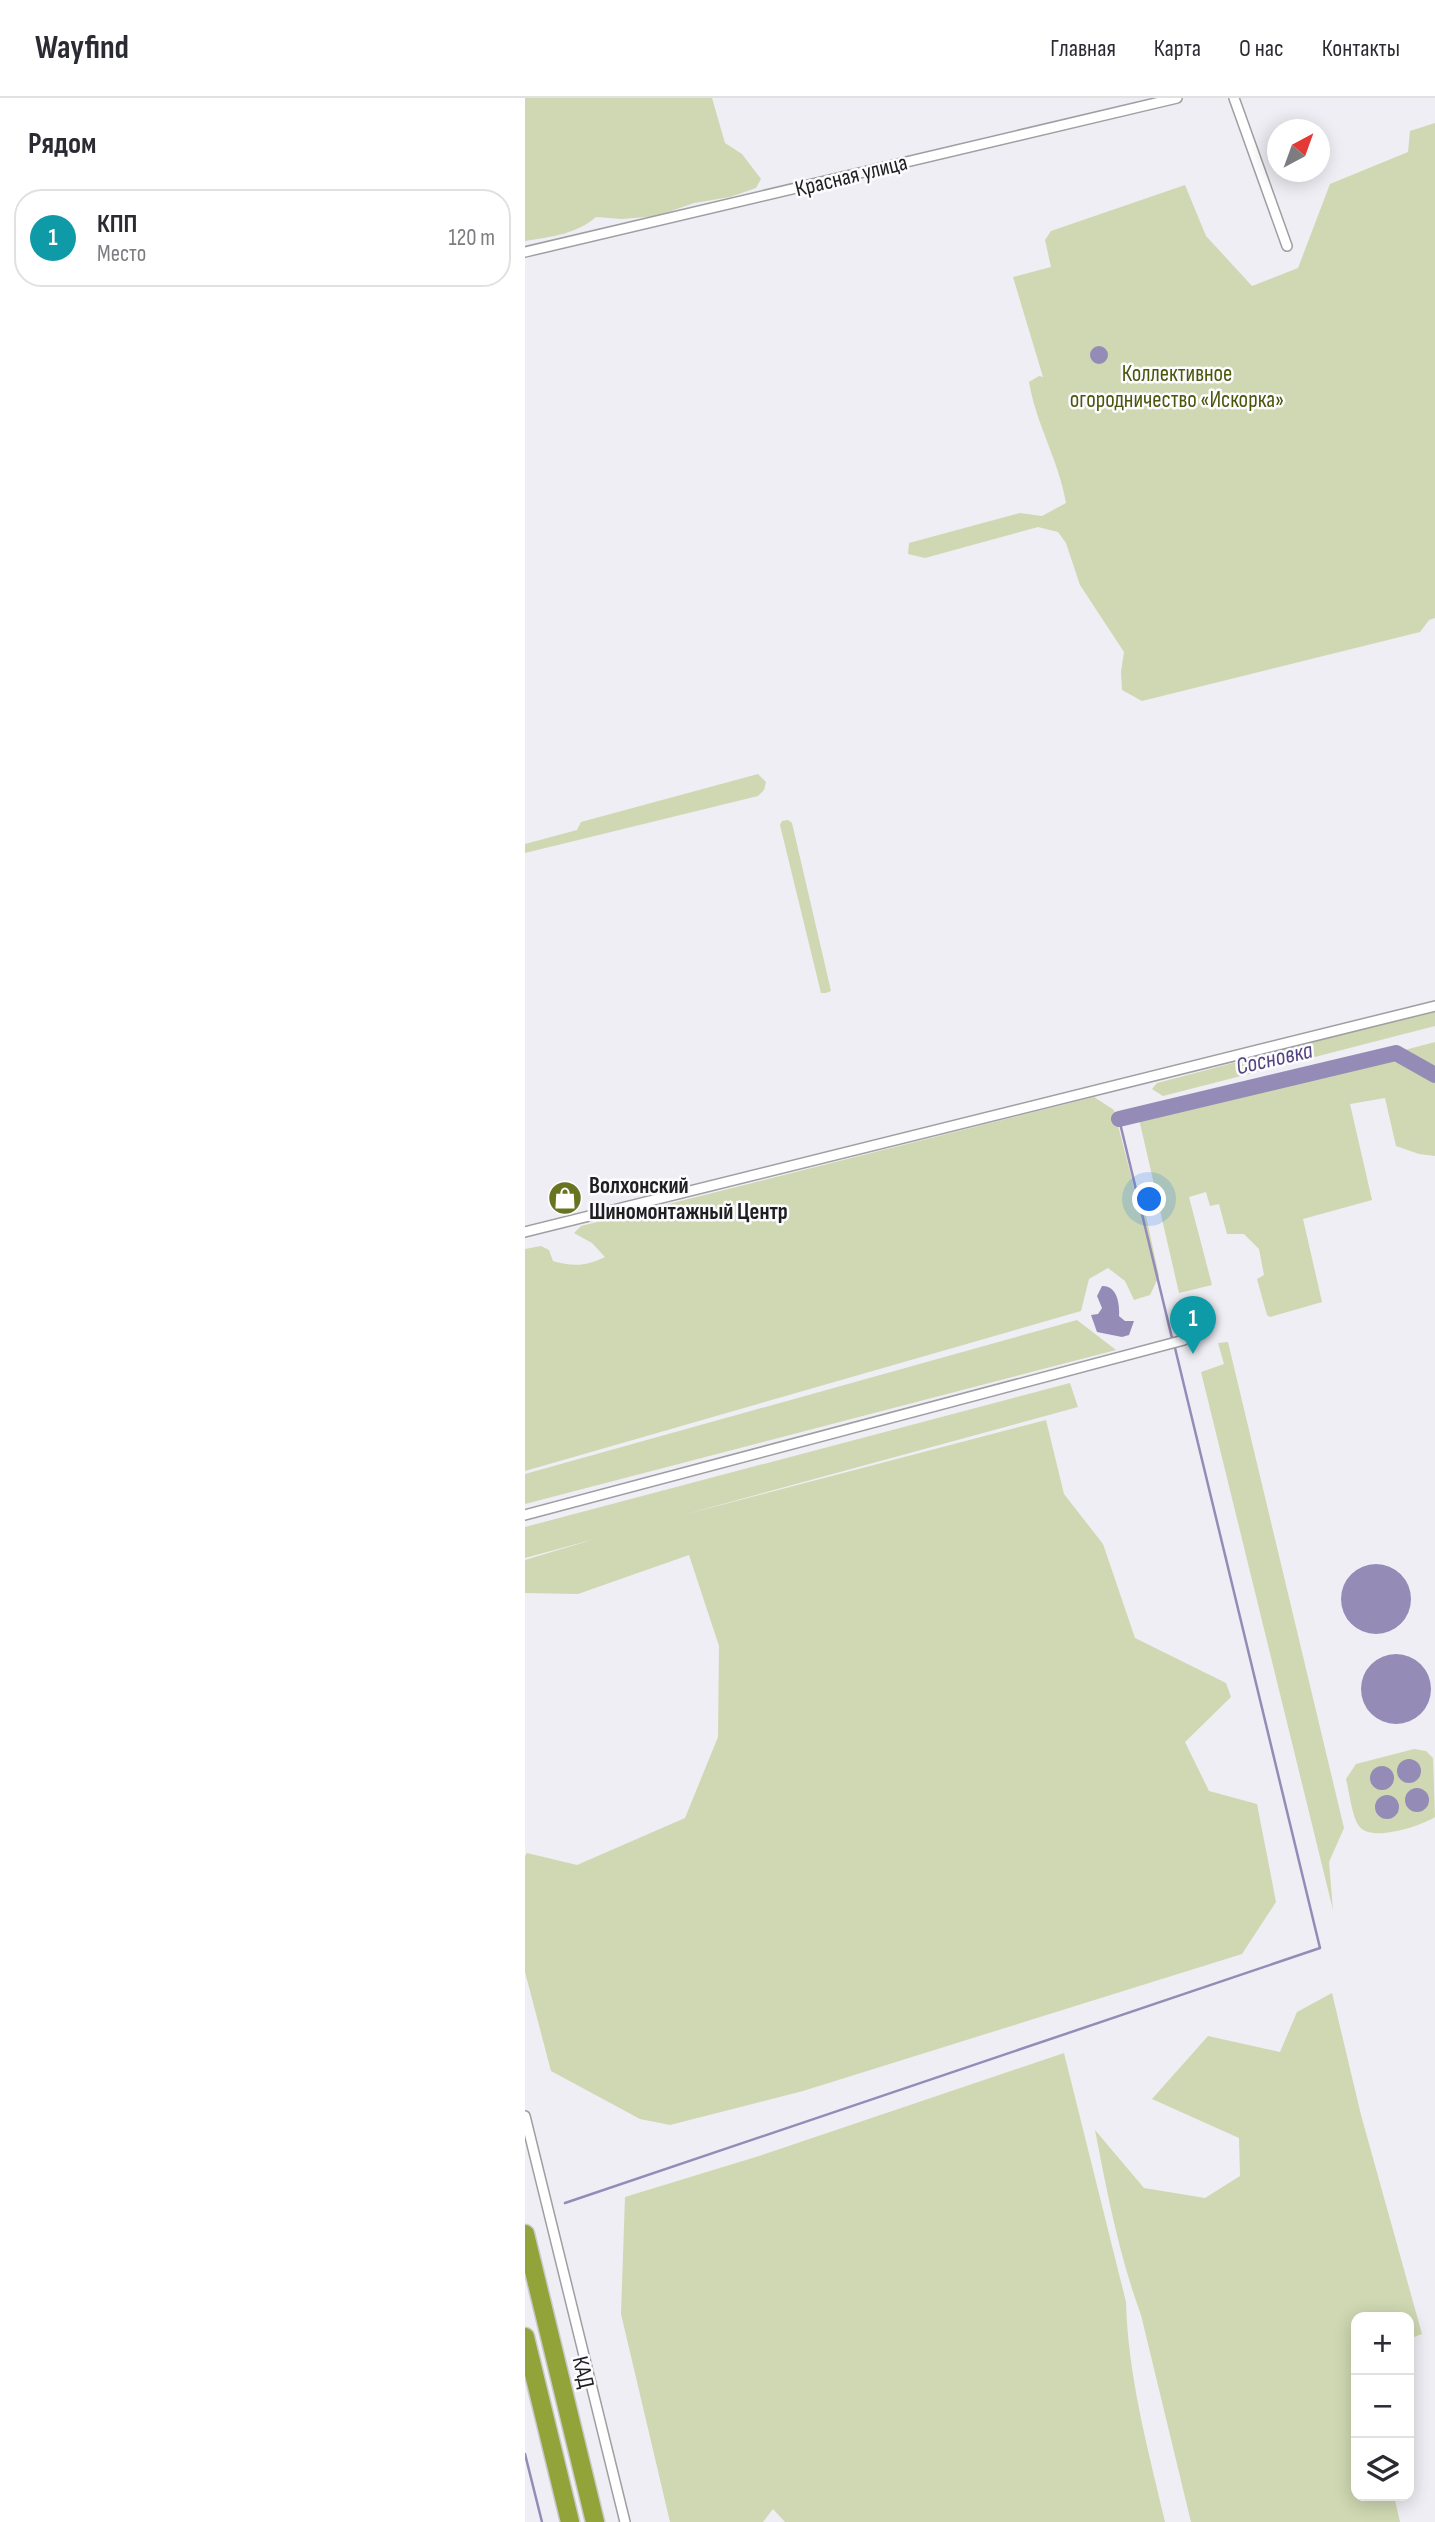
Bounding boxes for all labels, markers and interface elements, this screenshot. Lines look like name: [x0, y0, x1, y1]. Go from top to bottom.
text: Wayfind: [35, 28, 129, 68]
text: Главная: [1050, 34, 1116, 63]
text: Карта: [1154, 34, 1201, 63]
text: О нас: [1239, 34, 1284, 63]
text: Контакты: [1322, 34, 1400, 63]
north arrow: [1267, 119, 1330, 182]
text: Рядом: [28, 126, 96, 162]
street label: Красная улица: [792, 149, 910, 203]
text: КПП: [97, 209, 137, 240]
text: 1: [48, 224, 58, 252]
text: 120 m: [449, 224, 495, 252]
text: Место: [97, 240, 146, 268]
park label: Коллективное огородничество «Искорка»: [1070, 360, 1284, 414]
water label: Сосновка: [1233, 1036, 1316, 1081]
place label: Волхонский Шиномонтажный Центр: [589, 1172, 788, 1226]
shop icon: Волхонский Шиномонтажный Центр: [546, 1179, 584, 1217]
your location: [1132, 1182, 1166, 1216]
pin: 1: [1170, 1296, 1216, 1354]
map controls: [1351, 2312, 1414, 2501]
button: +: [1351, 2312, 1414, 2375]
street label: КАД: [566, 2353, 600, 2391]
button: −: [1351, 2375, 1414, 2438]
button: layers: [1351, 2438, 1414, 2501]

